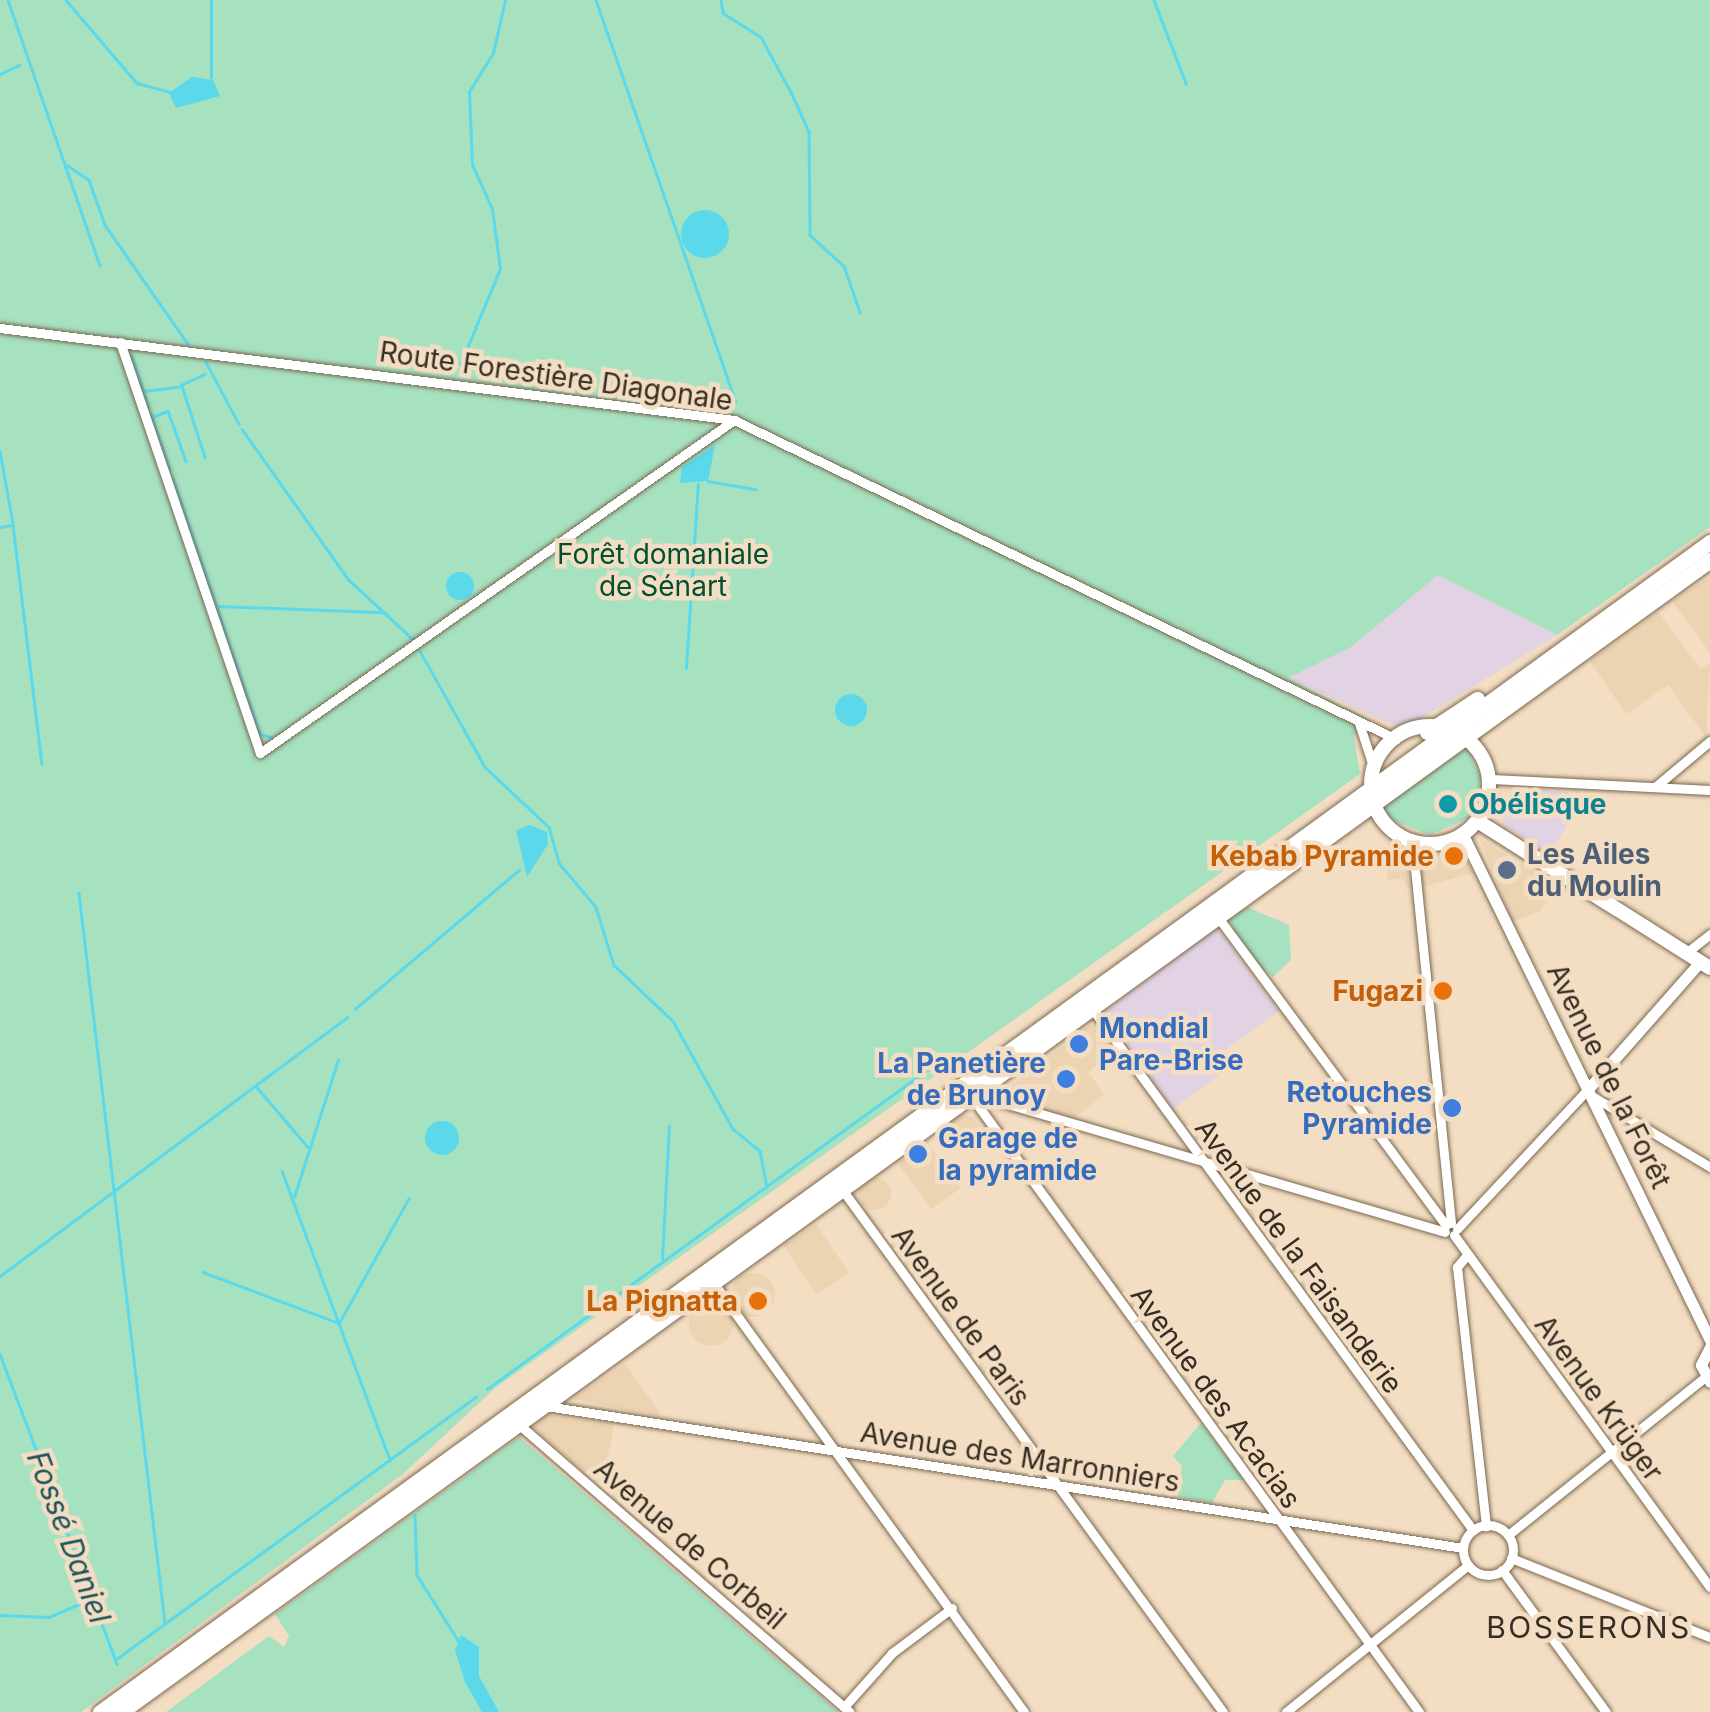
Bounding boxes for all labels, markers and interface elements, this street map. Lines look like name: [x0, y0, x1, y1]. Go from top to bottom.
street label: Route Forestière Diagonale: [377, 335, 735, 417]
park label: Forêt domaniale de Sénart: [557, 537, 769, 603]
place label: Obélisque: [1468, 787, 1607, 821]
marker: Obélisque: [1437, 793, 1459, 815]
place label: Les Ailes du Moulin: [1527, 837, 1662, 903]
place label: Kebab Pyramide: [1210, 839, 1434, 873]
marker: Kebab Pyramide: [1443, 845, 1465, 867]
marker: Les Ailes du Moulin: [1496, 859, 1518, 881]
street label: Avenue de la Forêt: [1540, 958, 1678, 1194]
place label: Fugazi: [1333, 974, 1423, 1008]
marker: Fugazi: [1432, 980, 1454, 1002]
place label: Mondial Pare-Brise: [1099, 1011, 1244, 1077]
marker: Mondial Pare-Brise: [1068, 1033, 1090, 1055]
place label: La Panetière de Brunoy: [877, 1046, 1046, 1112]
marker: La Panetière de Brunoy: [1055, 1068, 1077, 1090]
place label: Retouches Pyramide: [1286, 1075, 1432, 1141]
marker: Retouches Pyramide: [1441, 1097, 1463, 1119]
street label: Avenue de la Faisanderie: [1188, 1112, 1410, 1400]
place label: Garage de la pyramide: [938, 1121, 1097, 1187]
marker: Garage de la pyramide: [907, 1143, 929, 1165]
street label: Avenue de Paris: [885, 1220, 1037, 1412]
street label: Avenue des Acacias: [1124, 1279, 1308, 1515]
place label: La Pignatta: [586, 1284, 738, 1318]
marker: La Pignatta: [747, 1290, 769, 1312]
street label: Avenue Krüger: [1528, 1309, 1670, 1487]
street label: Avenue des Marronniers: [858, 1415, 1182, 1499]
water label: Fossé Daniel: [20, 1446, 118, 1628]
street label: Avenue de Corbeil: [587, 1452, 793, 1636]
district label: BOSSERONS: [1486, 1609, 1692, 1645]

